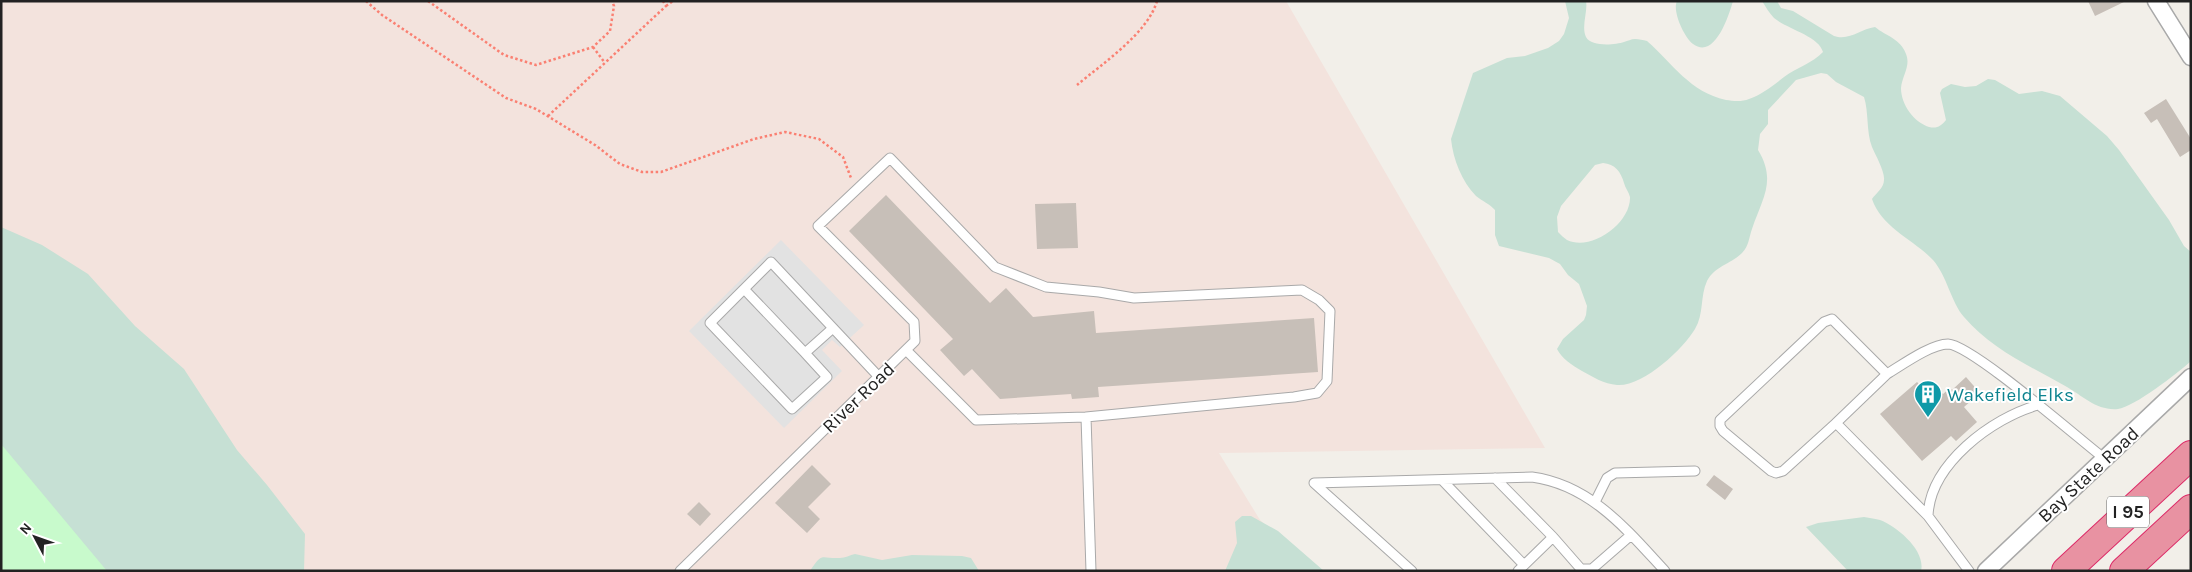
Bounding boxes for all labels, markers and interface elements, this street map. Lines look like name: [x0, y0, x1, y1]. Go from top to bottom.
street label: River Road: [818, 358, 899, 437]
building icon: Wakefield Elks: [1913, 379, 1943, 418]
place label: Wakefield Elks: [1947, 384, 2074, 406]
street label: Bay State Road: [2034, 422, 2144, 527]
road number: I 95: [2107, 497, 2149, 528]
north arrow: [10, 512, 60, 562]
text: N: [16, 519, 35, 538]

